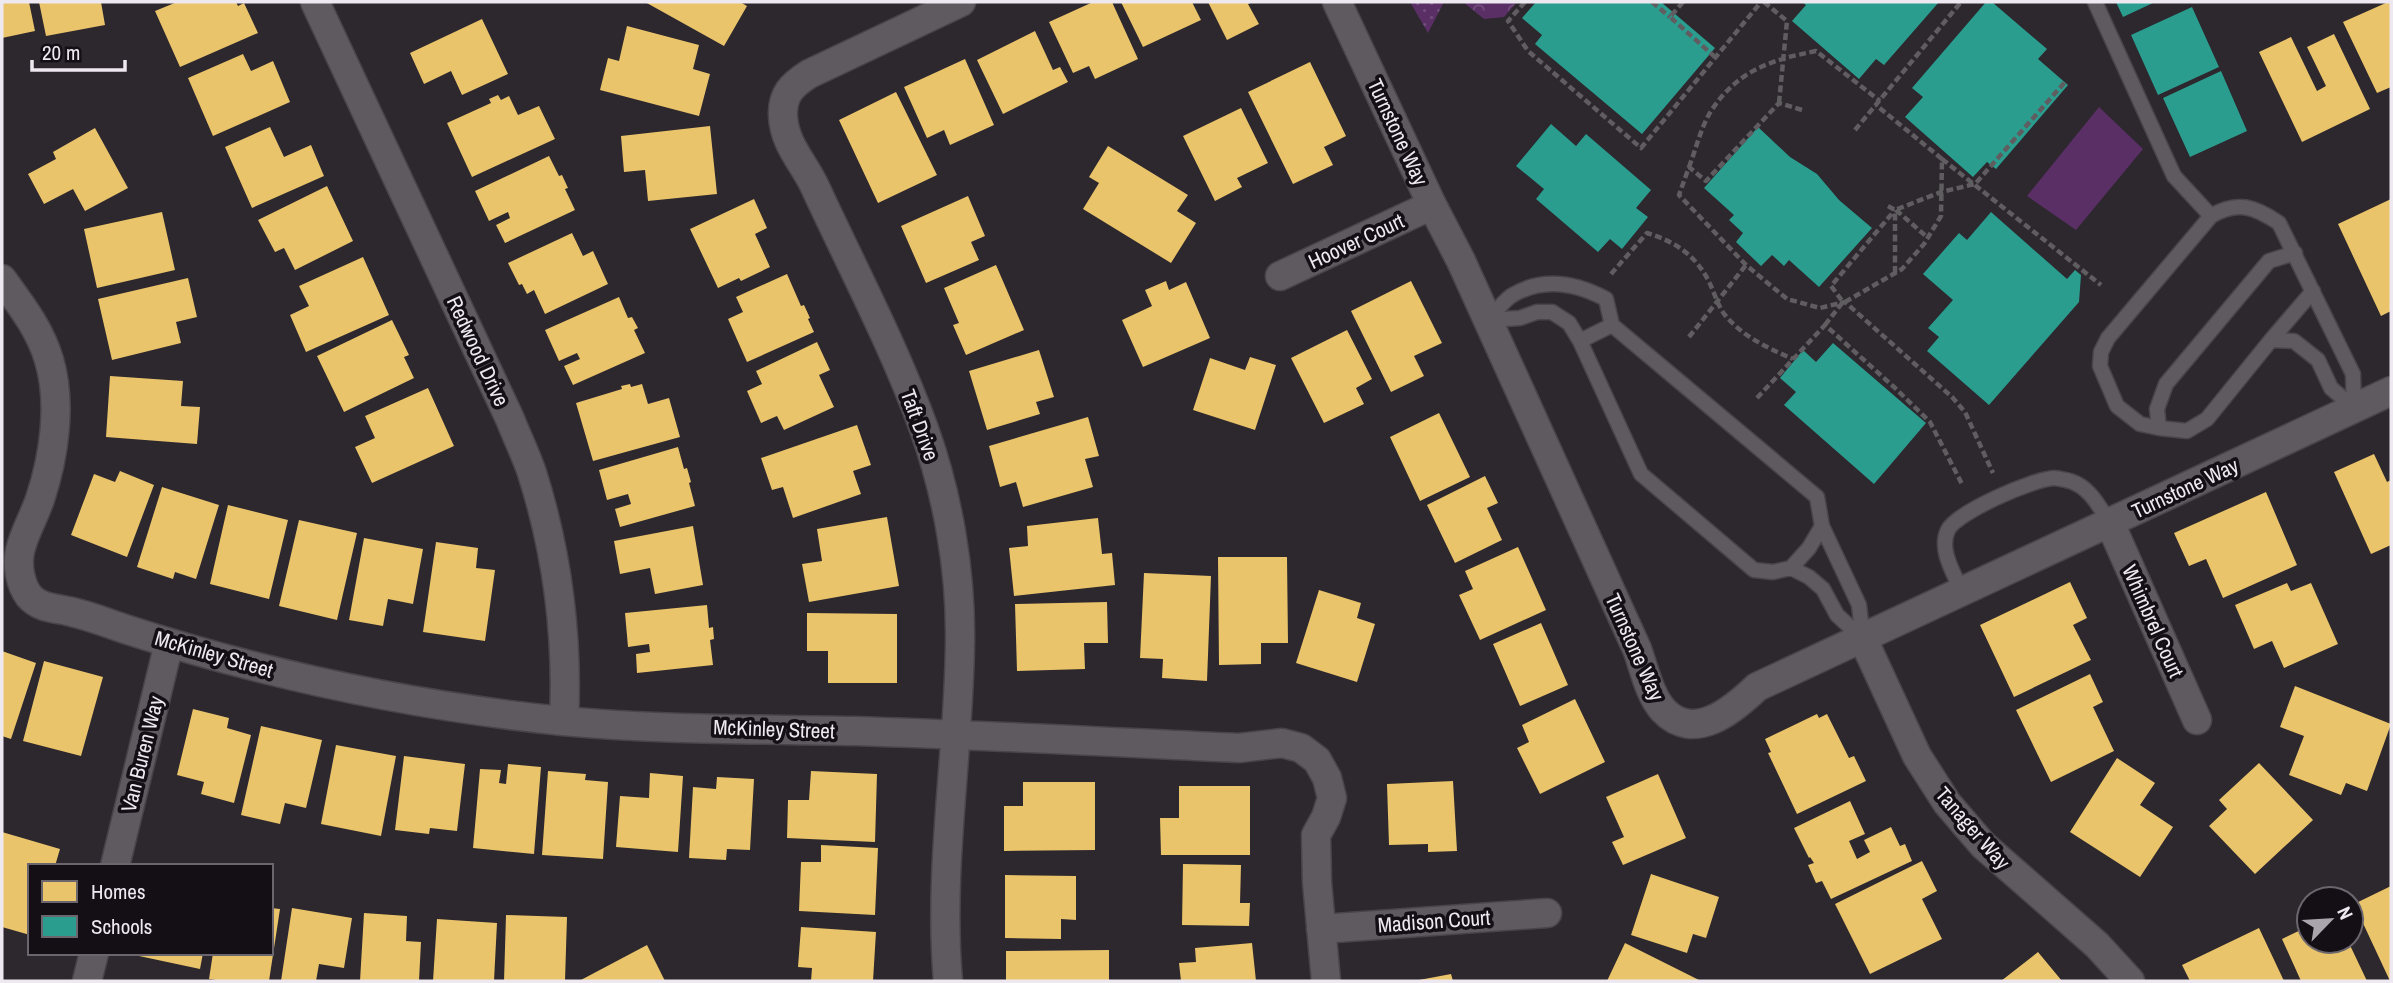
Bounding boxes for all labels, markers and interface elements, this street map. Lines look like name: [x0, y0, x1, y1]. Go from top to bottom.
scale bar: [32, 28, 124, 72]
text: 20 m: [42, 38, 80, 67]
street label: Turnstone Way: [1361, 74, 1436, 190]
street label: Hoover Court: [1303, 206, 1409, 276]
street label: Redwood Drive: [440, 291, 516, 411]
street label: Taft Drive: [894, 385, 946, 465]
street label: Turnstone Way: [2127, 450, 2243, 525]
street label: Whimbrel Court: [2115, 560, 2191, 682]
street label: Turnstone Way: [1598, 589, 1672, 706]
street label: McKinley Street: [152, 623, 277, 685]
street label: Van Buren Way: [114, 693, 171, 815]
street label: McKinley Street: [713, 712, 835, 746]
street label: Tanager Way: [1929, 780, 2017, 876]
legend: [28, 864, 273, 955]
text: Homes: [91, 877, 146, 906]
north arrow: [2295, 885, 2365, 955]
text: N: [2331, 902, 2360, 923]
street label: Madison Court: [1377, 903, 1492, 939]
text: Schools: [91, 912, 152, 941]

